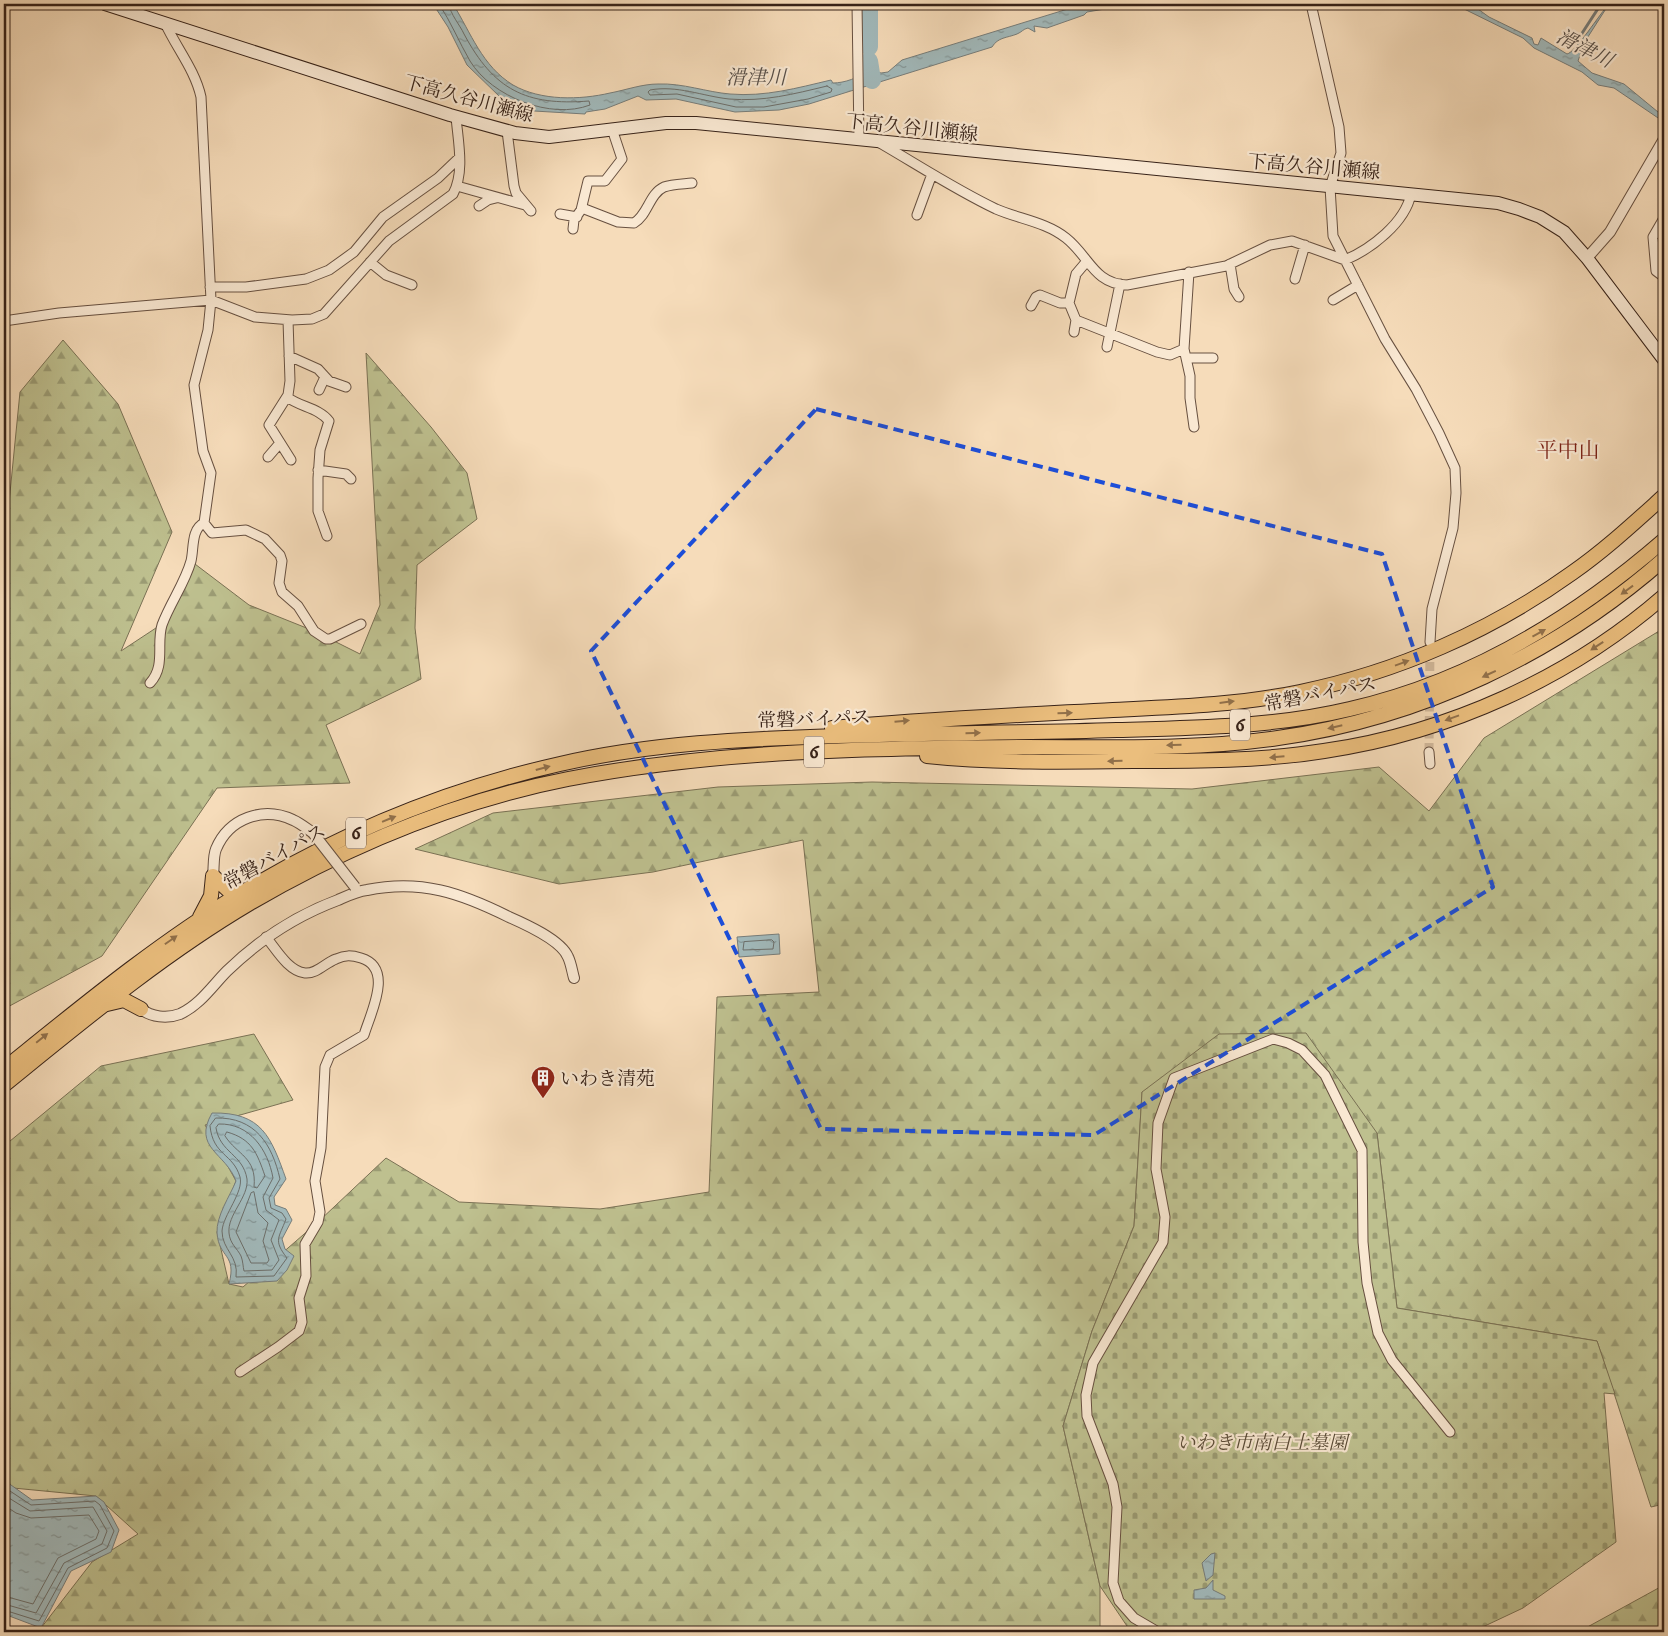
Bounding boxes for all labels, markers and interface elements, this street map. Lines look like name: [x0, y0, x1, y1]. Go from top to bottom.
water label: 滑津川: [1552, 25, 1619, 75]
water label: 滑津川: [726, 66, 788, 91]
street label: 下高久谷川瀬線: [401, 71, 536, 128]
street label: 下高久谷川瀬線: [844, 110, 979, 147]
street label: 下高久谷川瀬線: [1247, 150, 1381, 185]
district label: 平中山: [1537, 438, 1600, 464]
one-way arrow: [1620, 585, 1634, 595]
one-way arrow: [1532, 628, 1546, 637]
one-way arrow: [1591, 641, 1604, 650]
one-way arrow: [1395, 659, 1410, 667]
one-way arrow: [1482, 671, 1496, 679]
street label: 常磐バイパス: [1262, 672, 1378, 717]
one-way arrow: [1219, 698, 1235, 706]
street label: 常磐バイパス: [757, 706, 871, 733]
one-way arrow: [1057, 708, 1073, 716]
road number: 6: [1230, 710, 1250, 740]
one-way arrow: [1445, 715, 1460, 722]
one-way arrow: [895, 717, 911, 725]
one-way arrow: [1327, 723, 1343, 731]
one-way arrow: [966, 729, 982, 737]
road number: 6: [804, 736, 824, 768]
one-way arrow: [1166, 741, 1182, 749]
one-way arrow: [1269, 753, 1285, 761]
one-way arrow: [1106, 758, 1122, 766]
one-way arrow: [536, 764, 551, 772]
one-way arrow: [382, 814, 396, 822]
road number: 6: [346, 818, 366, 848]
street label: 常磐バイパス: [219, 820, 330, 895]
one-way arrow: [164, 935, 178, 945]
one-way arrow: [35, 1033, 48, 1044]
building icon: いわき清苑: [530, 1065, 556, 1099]
place label: いわき清苑: [560, 1068, 655, 1091]
park label: いわき市南白土墓園: [1176, 1432, 1350, 1455]

